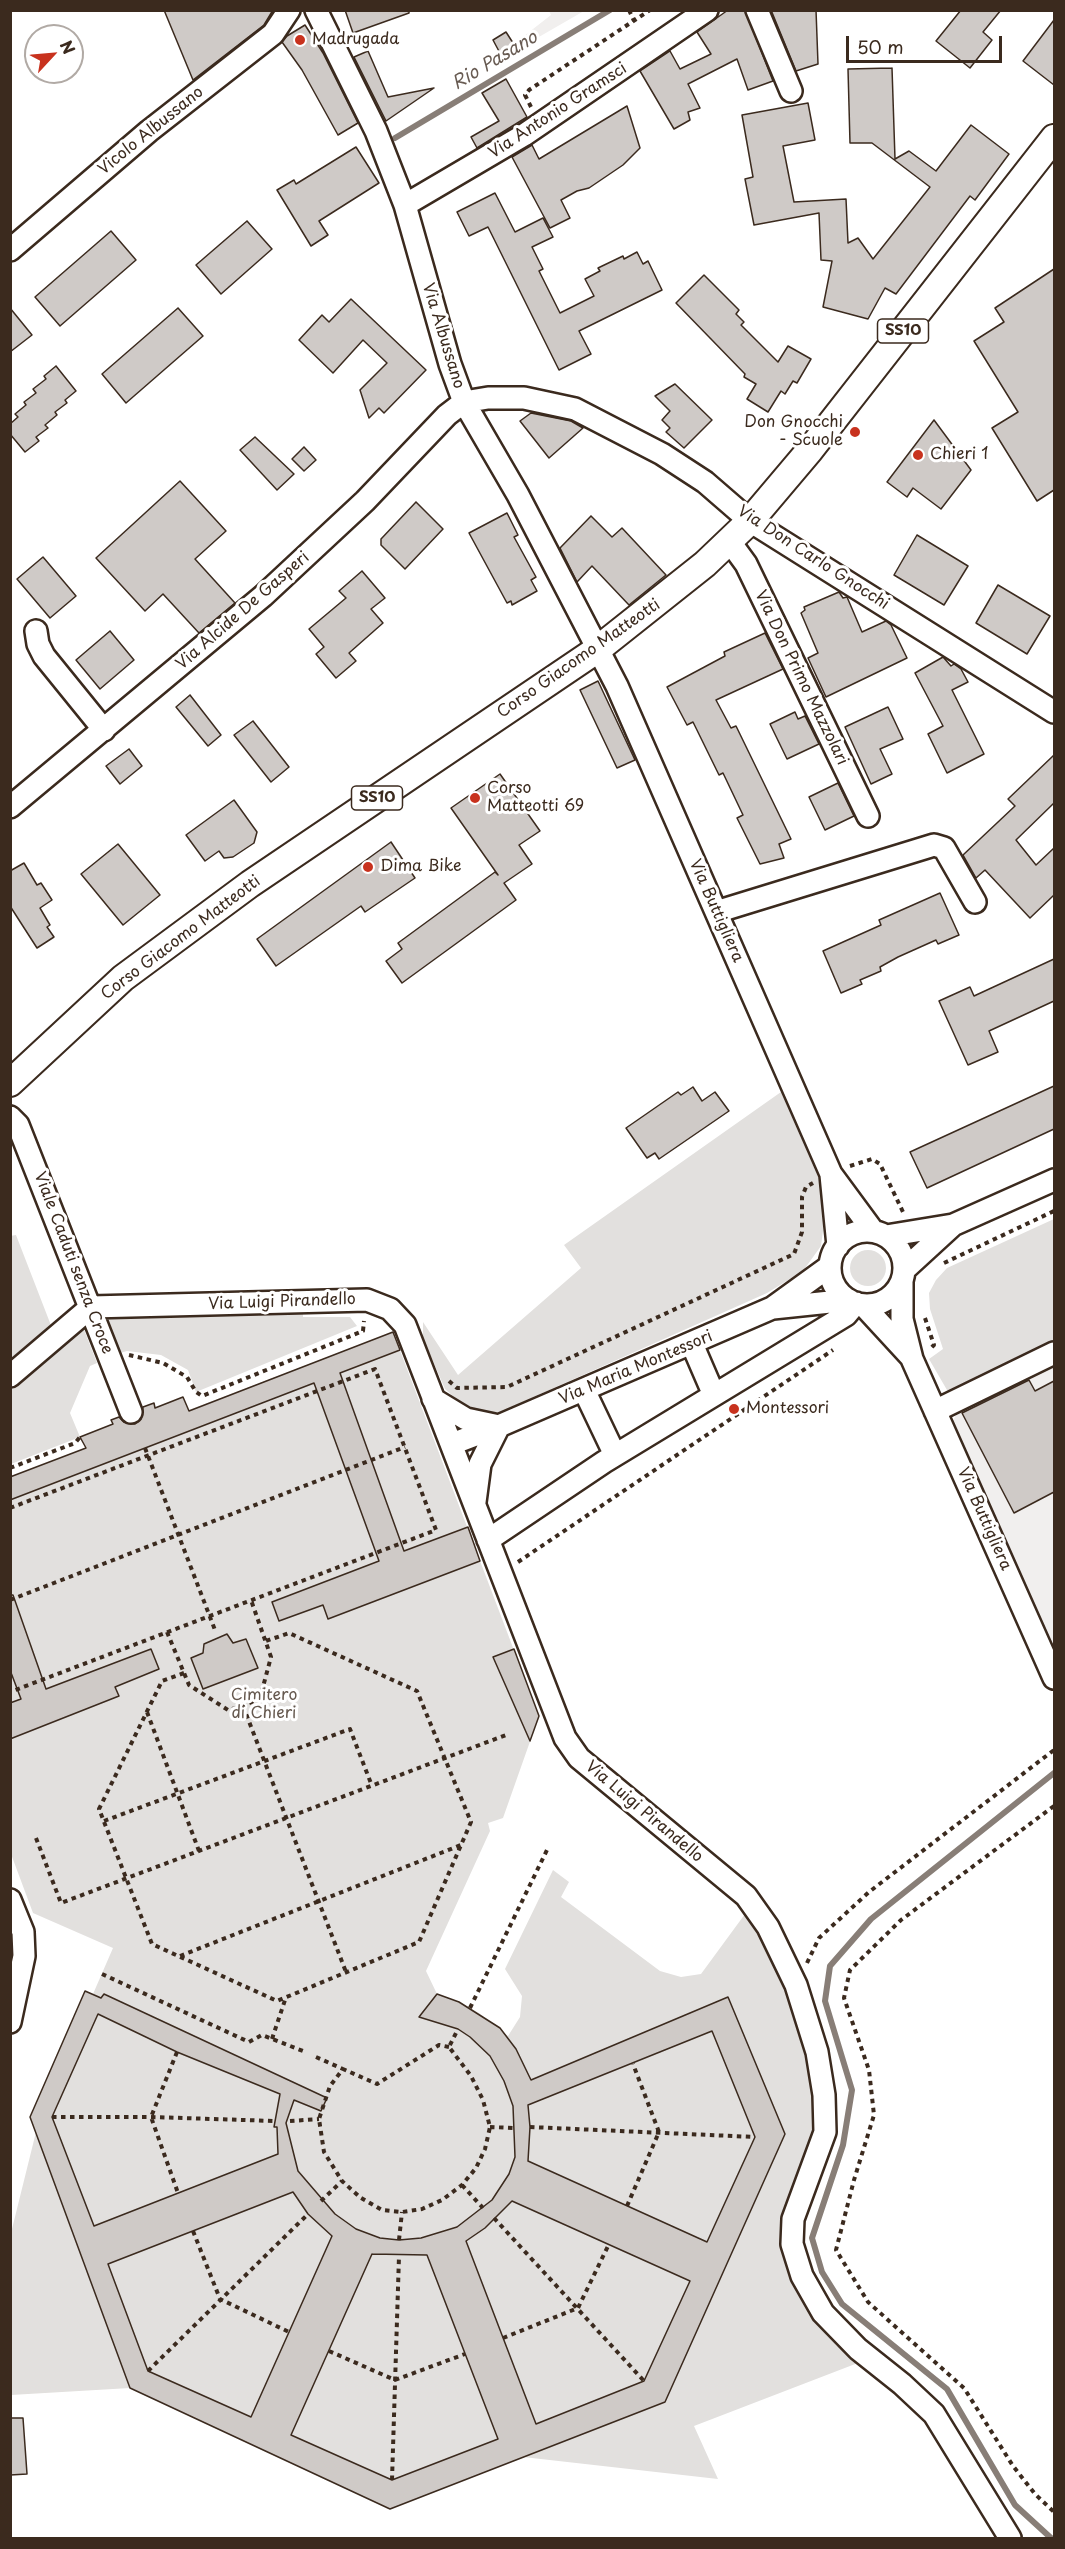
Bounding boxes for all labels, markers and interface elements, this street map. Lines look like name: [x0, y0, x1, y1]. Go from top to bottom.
north arrow: [24, 24, 84, 84]
scale bar: [849, 24, 1005, 62]
water label: Rio Pasano: [448, 27, 542, 95]
place label: Madrugada: [312, 30, 399, 50]
marker: Madrugada: [293, 33, 307, 47]
text: 50 m: [857, 33, 904, 60]
text: N: [55, 36, 82, 58]
street label: Via Antonio Gramsci: [485, 59, 631, 163]
street label: Vicolo Albussano: [95, 83, 207, 179]
street label: Via Albussano: [418, 281, 468, 391]
road number: SS10: [878, 319, 928, 343]
place label: Don Gnocchi - Scuole: [744, 413, 843, 451]
marker: Don Gnocchi - Scuole: [848, 425, 862, 439]
place label: Chieri 1: [930, 445, 989, 465]
marker: Chieri 1: [911, 448, 925, 462]
street label: Via Don Carlo Gnocchi: [734, 502, 892, 614]
street label: Via Alcide De Gasperi: [173, 548, 313, 674]
street label: Via Don Primo Mazzolari: [750, 587, 852, 769]
street label: Corso Giacomo Matteotti: [494, 595, 664, 723]
place label: Corso Matteotti 69: [487, 779, 584, 817]
road number: SS10: [352, 786, 403, 810]
marker: Corso Matteotti 69: [468, 791, 482, 805]
place label: Dima Bike: [380, 857, 462, 877]
street label: Via Buttigliera: [685, 857, 747, 965]
marker: Dima Bike: [361, 860, 375, 874]
street label: Corso Giacomo Matteotti: [98, 872, 264, 1004]
street label: Viale Caduti senza Croce: [29, 1169, 117, 1357]
street label: Via Luigi Pirandello: [208, 1290, 356, 1314]
street label: Via Maria Montessori: [556, 1327, 716, 1409]
place label: Montessori: [746, 1399, 829, 1419]
marker: Montessori: [727, 1402, 741, 1416]
street label: Via Buttigliera: [953, 1465, 1015, 1573]
park label: Cimitero di Chieri: [231, 1686, 297, 1724]
street label: Via Luigi Pirandello: [581, 1757, 707, 1867]

